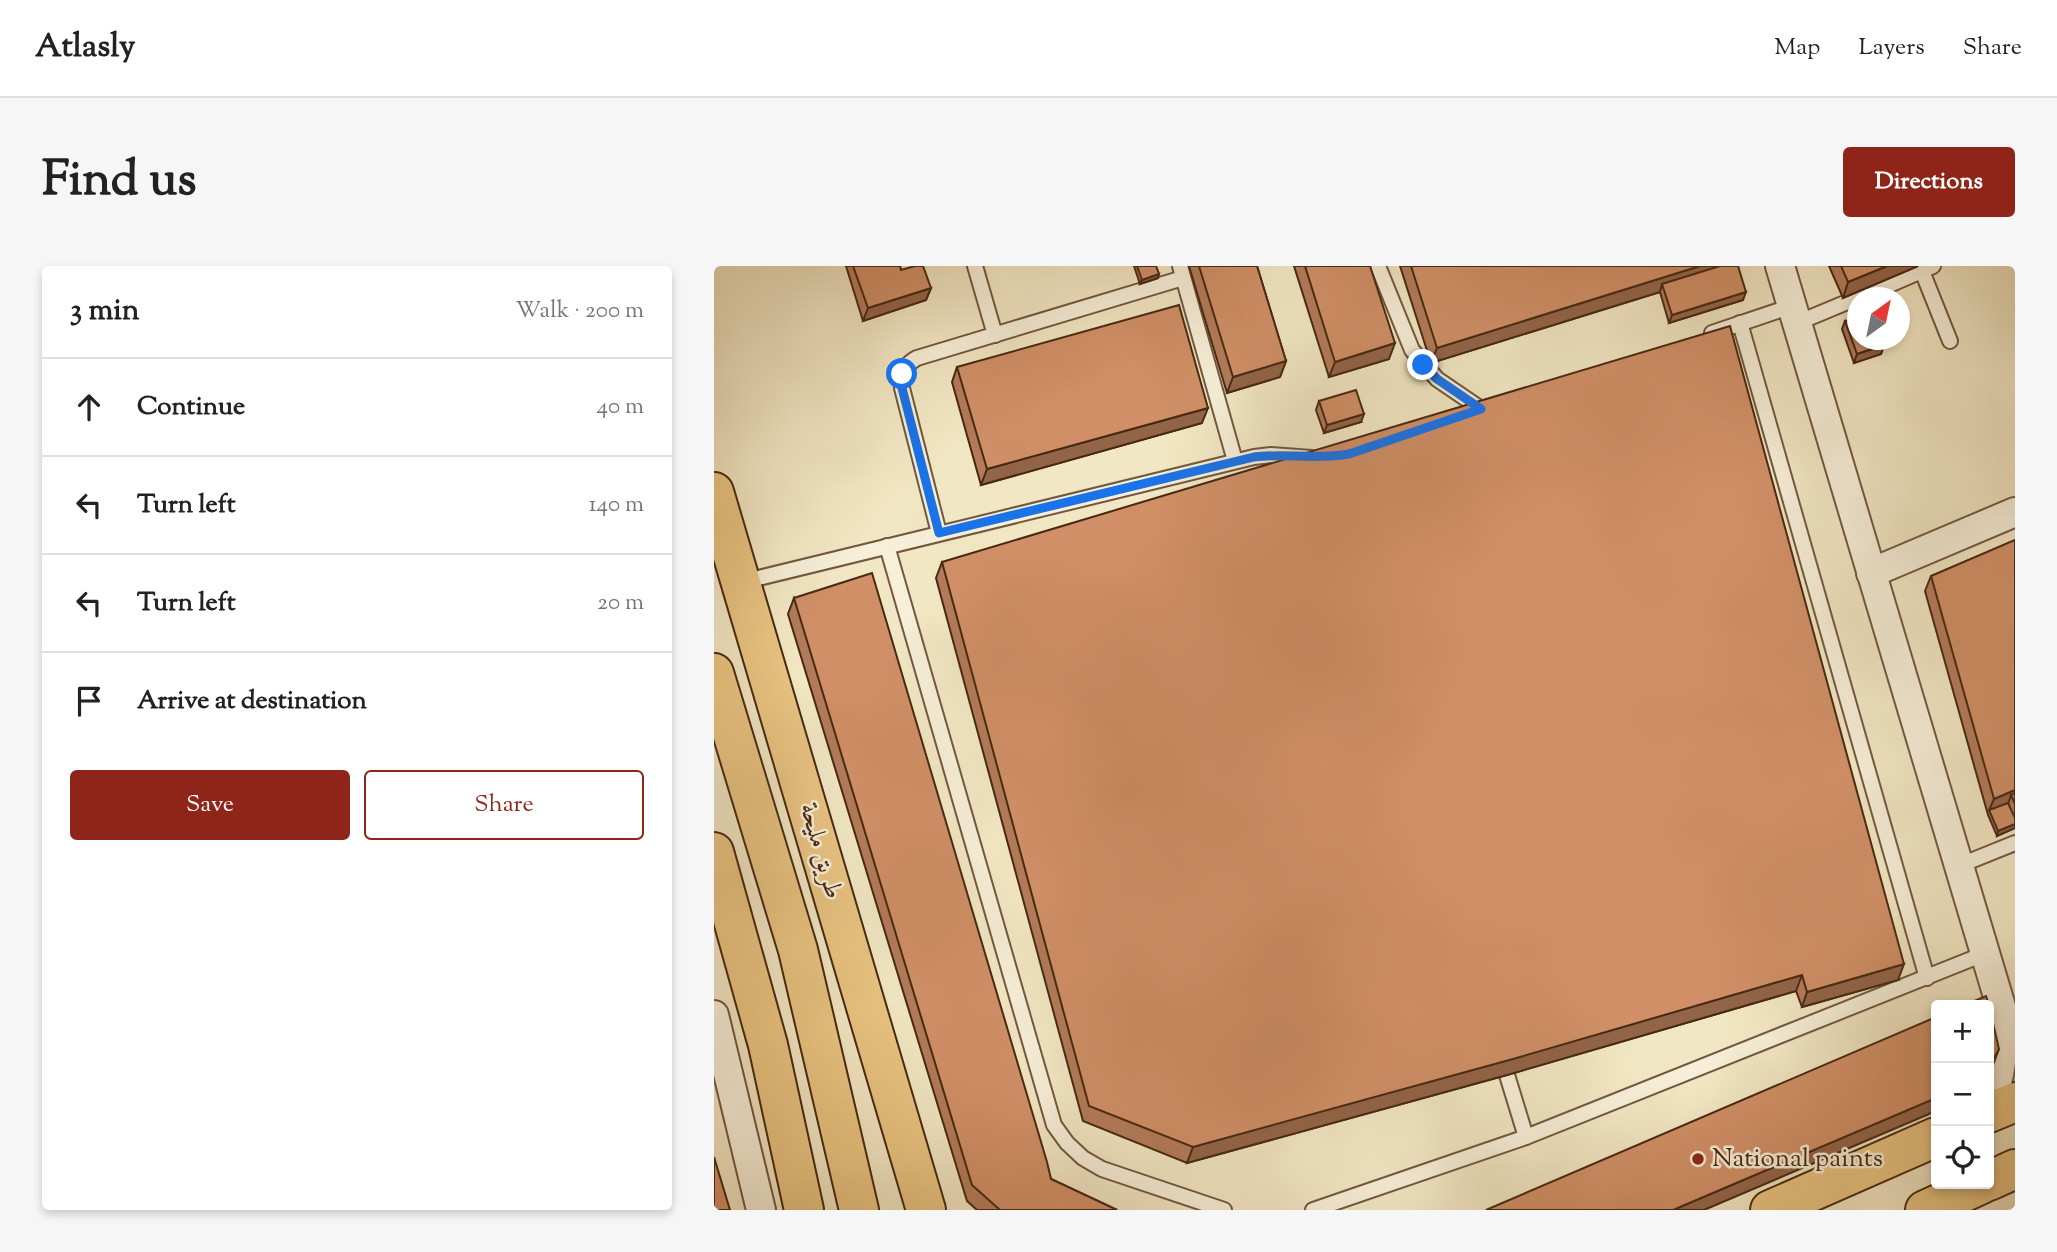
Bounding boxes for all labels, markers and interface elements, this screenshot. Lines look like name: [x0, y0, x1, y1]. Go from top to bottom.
text: Atlasly: [35, 24, 135, 72]
text: Map: [1774, 31, 1820, 65]
text: Layers: [1858, 31, 1925, 65]
text: Share: [1963, 31, 2022, 65]
text: Find us: [42, 147, 196, 217]
button: Directions: [1843, 147, 2015, 217]
north arrow: [1847, 287, 1910, 350]
text: 3 min: [70, 290, 140, 333]
text: Walk · 200 m: [515, 295, 644, 328]
route end: [1407, 349, 1438, 380]
route start: [886, 358, 917, 389]
icon: ahead: [70, 388, 108, 426]
text: Continue: [137, 389, 245, 426]
text: 40 m: [597, 391, 644, 424]
icon: left: [70, 486, 108, 524]
text: Turn left: [137, 487, 236, 524]
text: 140 m: [589, 489, 644, 522]
icon: left: [70, 584, 108, 622]
text: Turn left: [137, 585, 236, 622]
text: 20 m: [597, 587, 644, 620]
icon: arrive: [70, 682, 108, 720]
text: Arrive at destination: [137, 683, 367, 720]
button: Save: [70, 770, 350, 840]
button: Share: [364, 770, 644, 840]
street label: طريق مليحة: [789, 799, 851, 903]
map controls: [1931, 1000, 1994, 1189]
button: +: [1931, 1000, 1994, 1063]
button: −: [1931, 1063, 1994, 1126]
button: locate: [1931, 1126, 1994, 1189]
place label: National paints: [1712, 1141, 1883, 1178]
marker: National paints: [1690, 1151, 1706, 1167]

